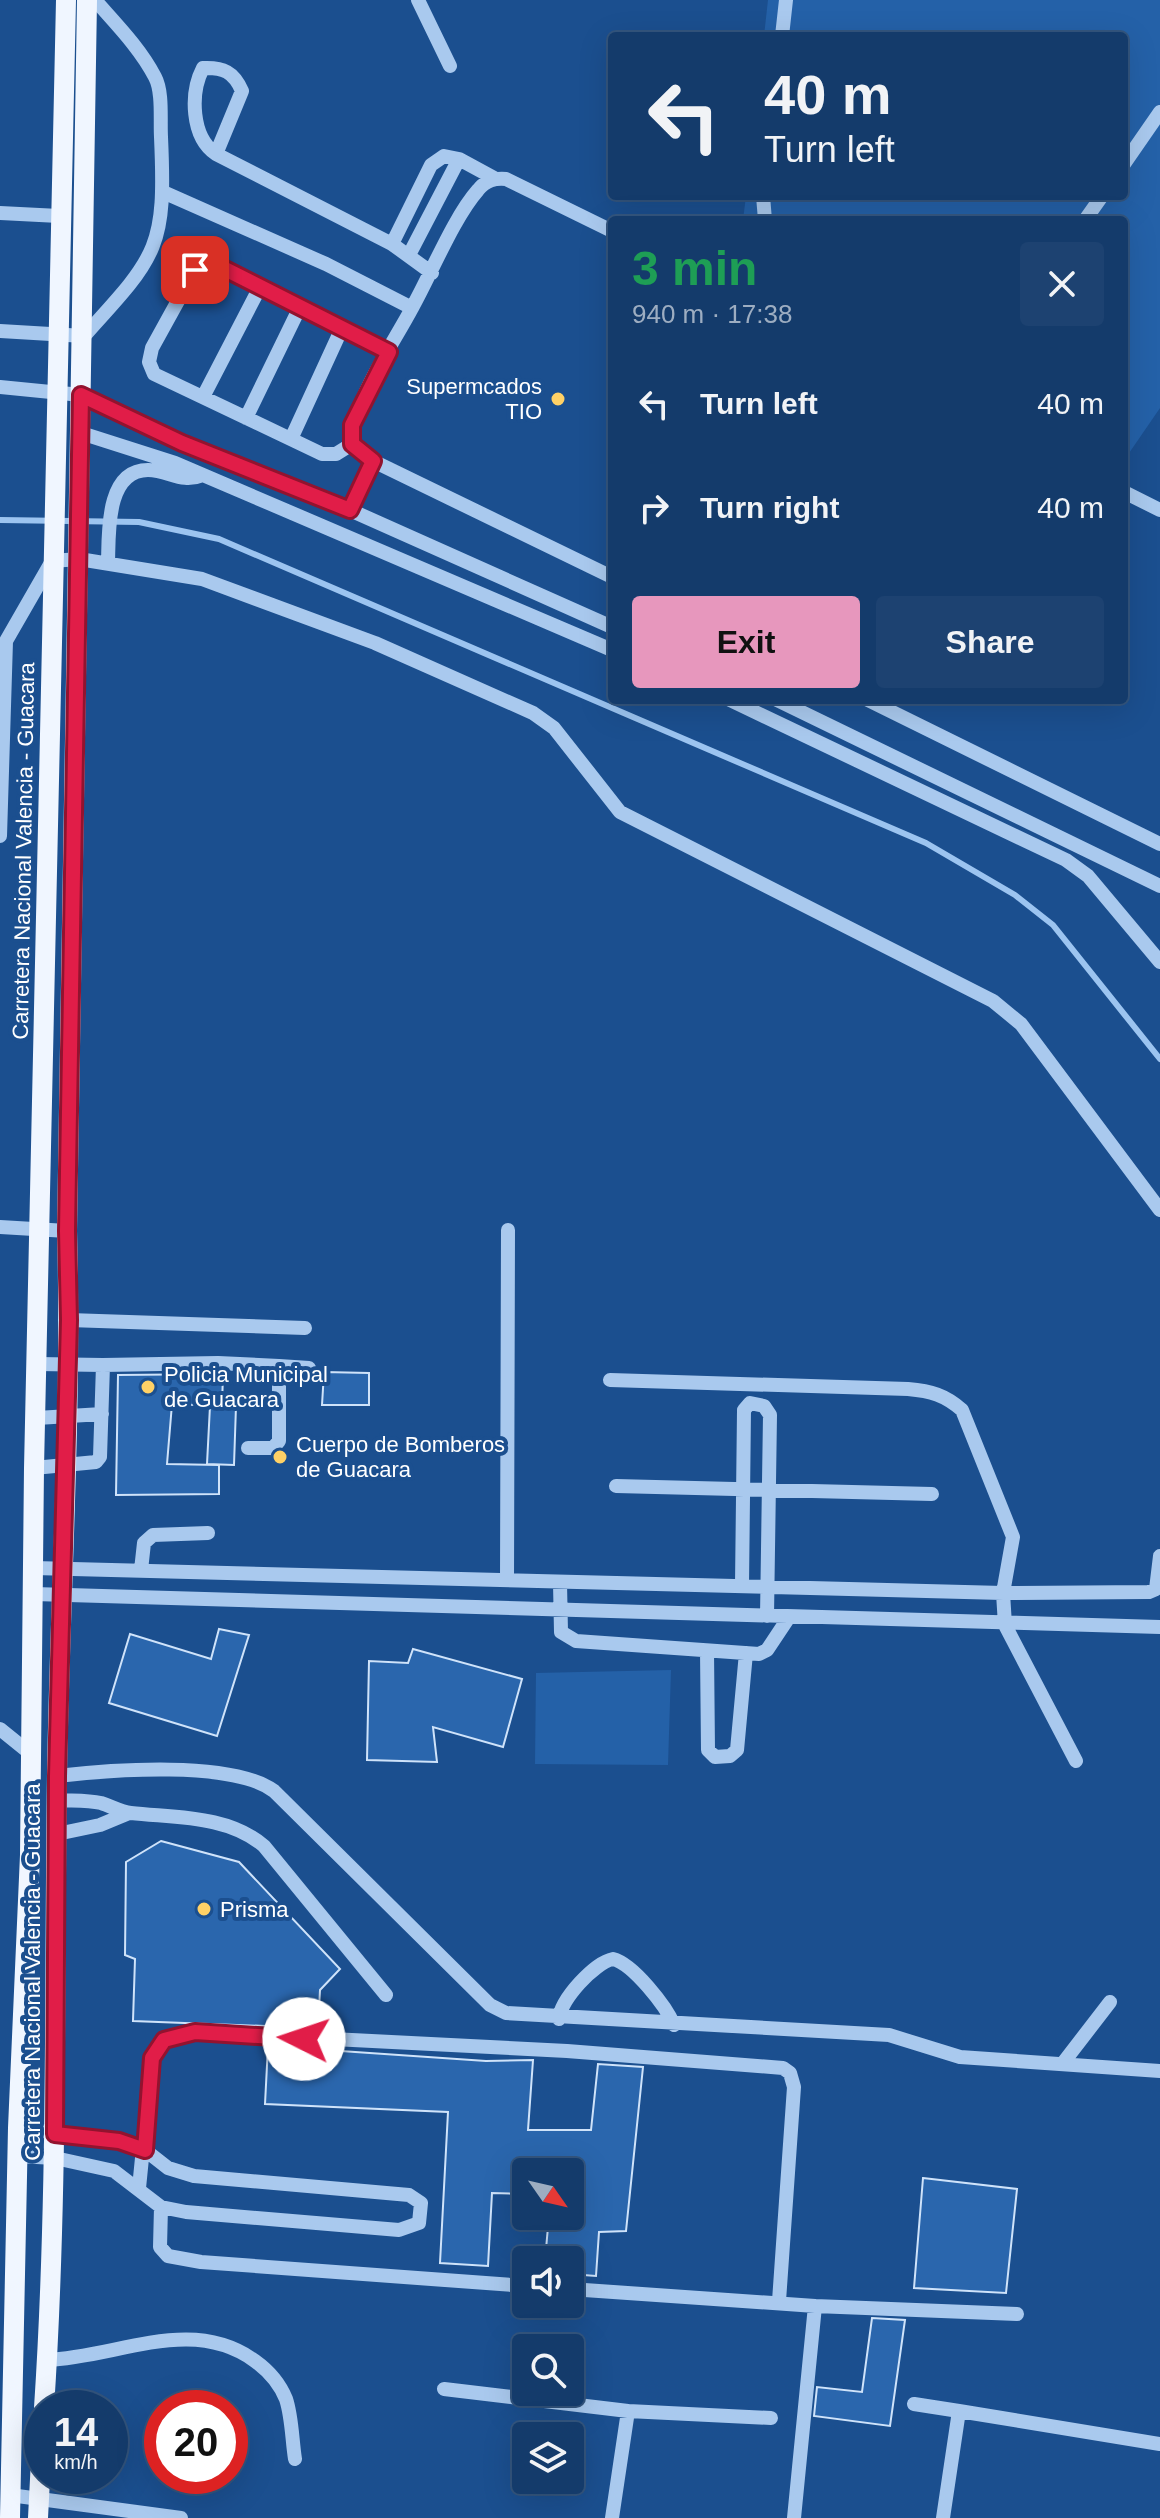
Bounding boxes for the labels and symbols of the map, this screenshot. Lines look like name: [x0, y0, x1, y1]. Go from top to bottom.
pin: [161, 236, 229, 304]
place label: Supermcados TIO: [406, 374, 542, 424]
marker: Supermcados TIO: [549, 390, 567, 408]
street label: Carretera Nacional Valencia - Guacara: [8, 661, 39, 1040]
place label: Policia Municipal de Guacara: [164, 1362, 328, 1412]
marker: Policia Municipal de Guacara: [139, 1378, 157, 1396]
place label: Cuerpo de Bomberos de Guacara: [296, 1432, 505, 1482]
marker: Cuerpo de Bomberos de Guacara: [271, 1448, 289, 1466]
street label: Carretera Nacional Valencia - Guacara: [20, 1783, 45, 2161]
place label: Prisma: [220, 1897, 289, 1922]
marker: Prisma: [195, 1900, 213, 1918]
position arrow: [262, 1997, 346, 2081]
north arrow: [512, 2158, 584, 2230]
speed limit sign: 20: [144, 2390, 248, 2494]

